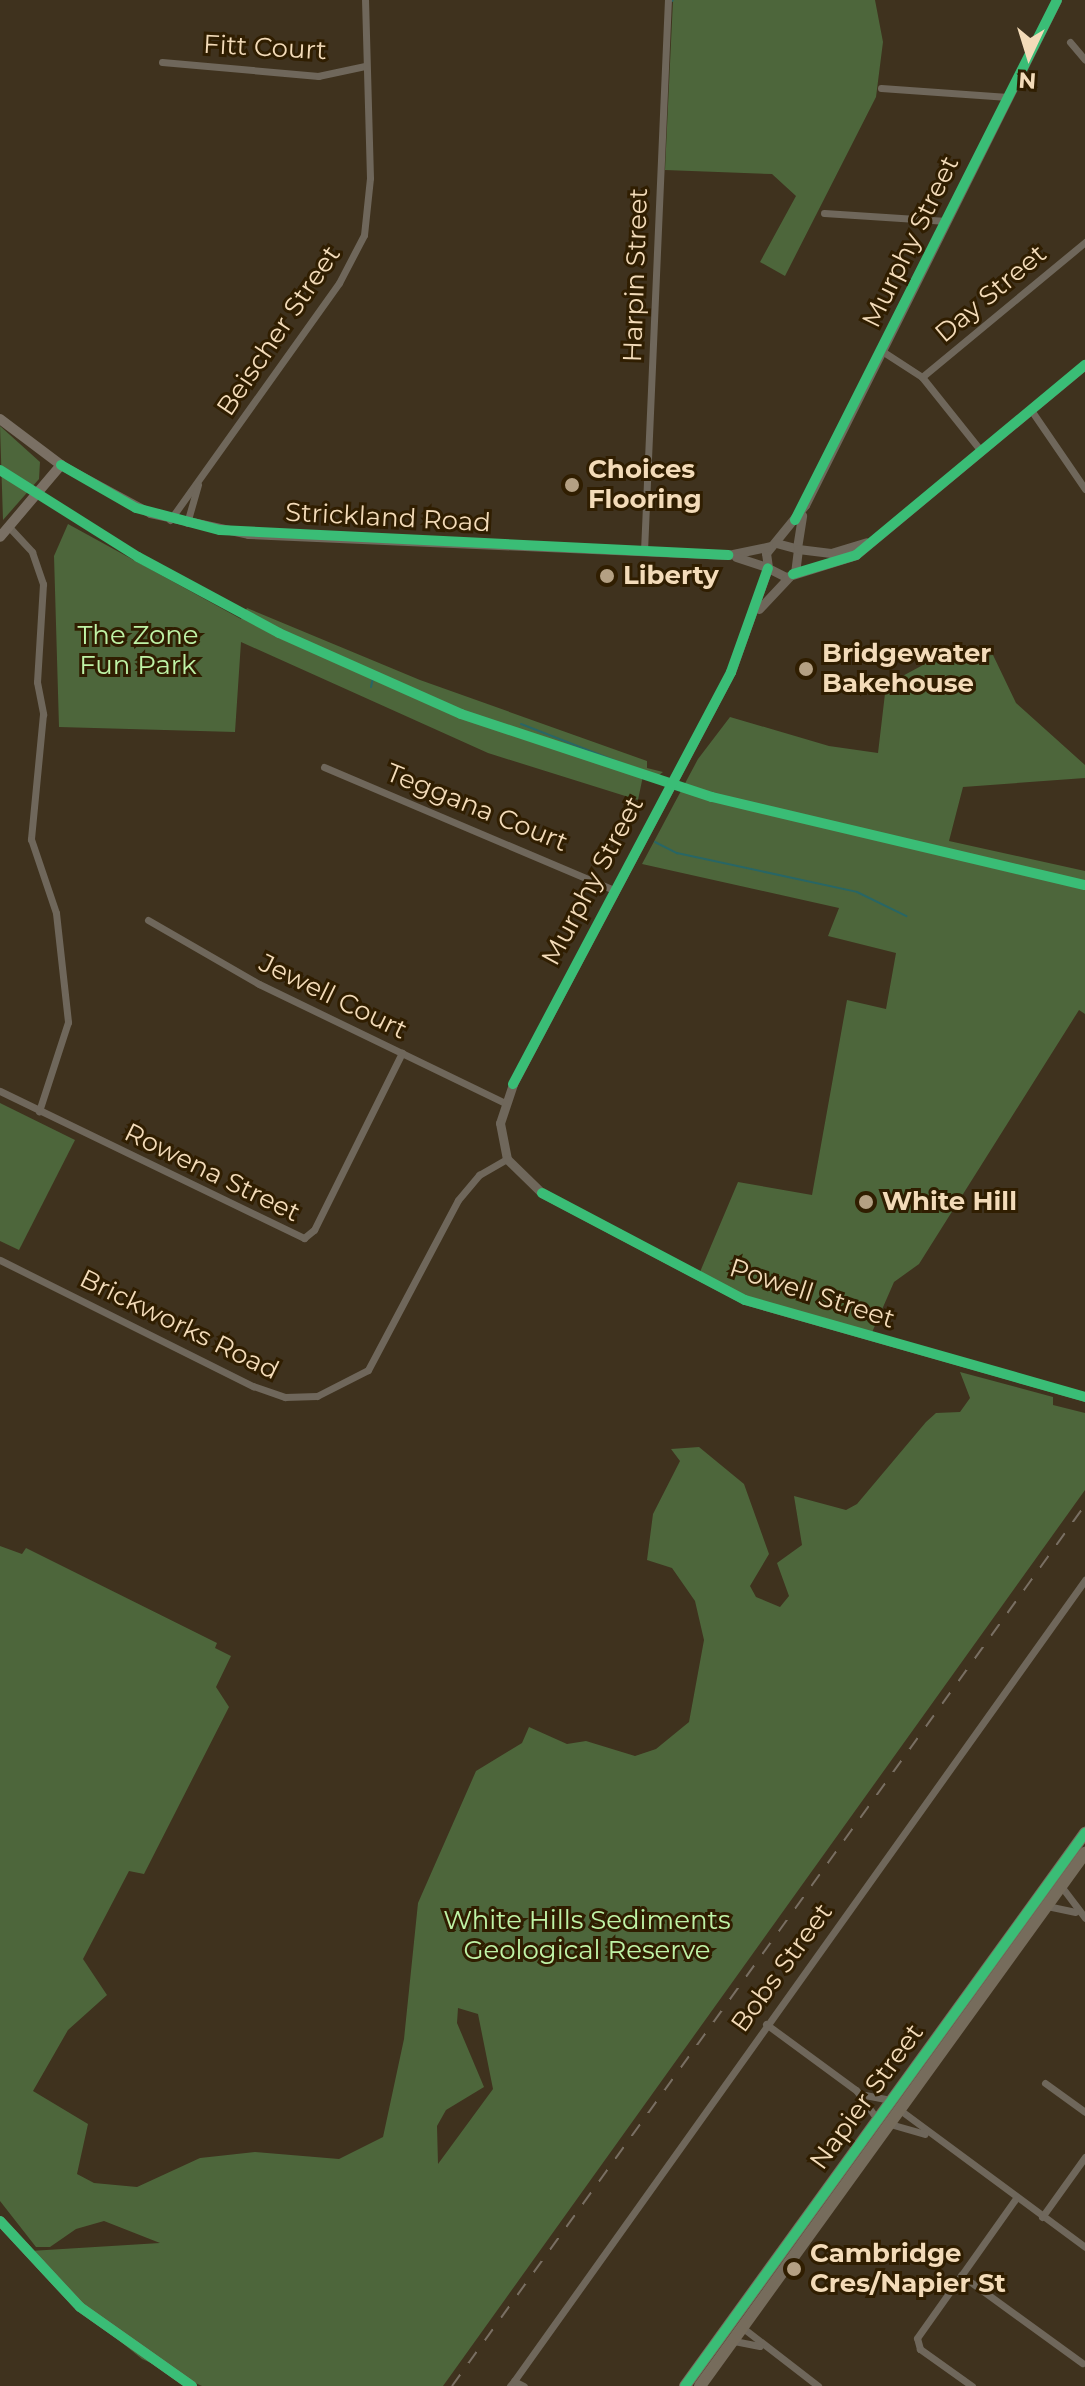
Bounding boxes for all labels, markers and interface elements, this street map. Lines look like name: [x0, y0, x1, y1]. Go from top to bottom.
north arrow: [989, 16, 1069, 96]
street label: Fitt Court: [202, 29, 328, 67]
text: N: [1017, 66, 1037, 95]
street label: Murphy Street: [856, 151, 966, 333]
street label: Harpin Street: [617, 187, 655, 363]
street label: Day Street: [929, 238, 1053, 350]
street label: Beischer Street: [211, 240, 347, 422]
place label: Choices Flooring: [588, 454, 702, 516]
marker: Choices Flooring: [563, 476, 581, 494]
street label: Strickland Road: [284, 497, 492, 539]
place label: Liberty: [623, 560, 719, 592]
marker: Liberty: [598, 567, 616, 585]
park label: The Zone Fun Park: [77, 620, 199, 682]
place label: Bridgewater Bakehouse: [822, 638, 991, 700]
marker: Bridgewater Bakehouse: [797, 660, 815, 678]
street label: Teggana Court: [382, 757, 572, 859]
street label: Murphy Street: [535, 791, 651, 971]
street label: Jewell Court: [254, 948, 412, 1046]
street label: Rowena Street: [119, 1117, 305, 1229]
place label: White Hill: [882, 1186, 1017, 1218]
marker: White Hill: [857, 1193, 875, 1211]
street label: Powell Street: [725, 1253, 899, 1335]
street label: Brickworks Road: [74, 1263, 284, 1387]
street label: Bobs Street: [725, 1897, 839, 2039]
park label: White Hills Sediments Geological Reserve: [443, 1905, 731, 1966]
street label: Napier Street: [804, 2018, 930, 2176]
place label: Cambridge Cres/Napier St: [810, 2238, 1006, 2300]
marker: Cambridge Cres/Napier St: [785, 2260, 803, 2278]

